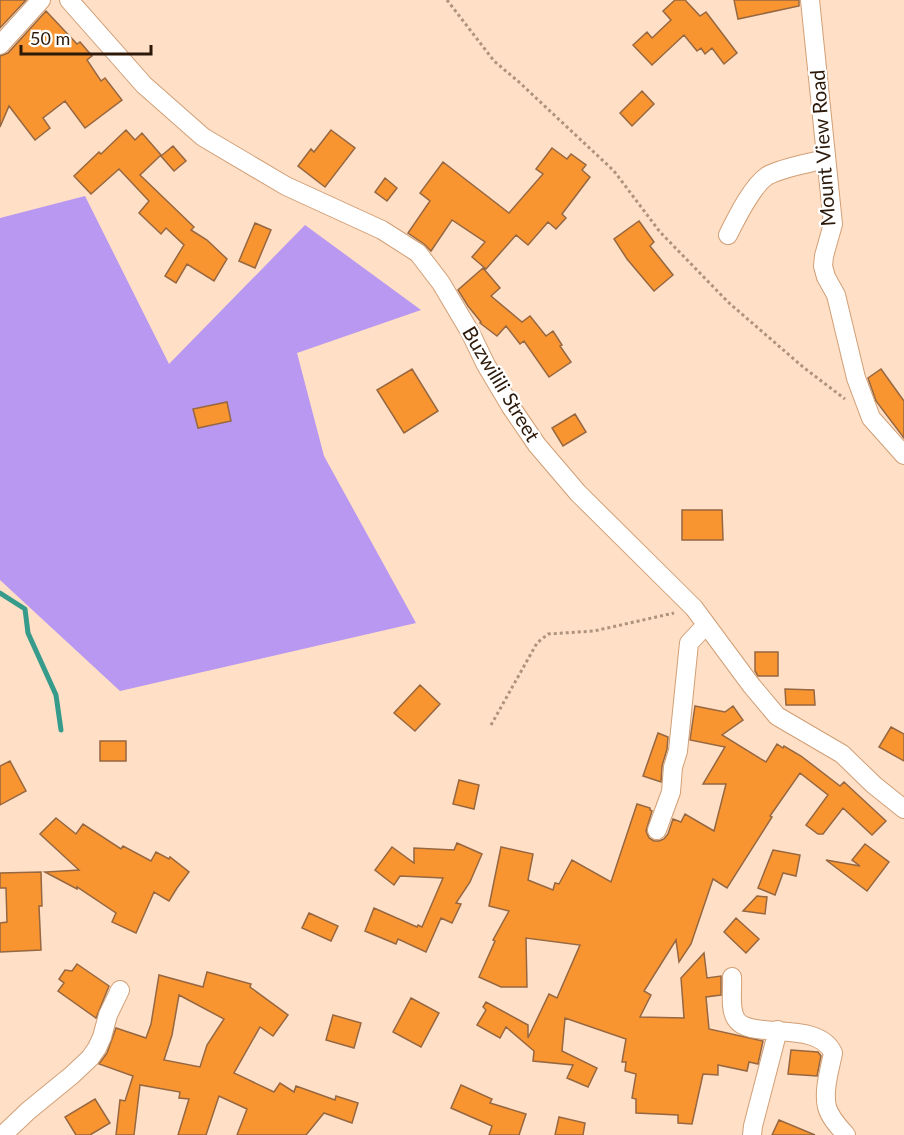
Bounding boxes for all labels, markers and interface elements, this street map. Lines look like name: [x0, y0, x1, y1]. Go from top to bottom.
scale bar: [21, 18, 152, 56]
text: 50 m: [30, 27, 70, 49]
street label: Mount View Road: [805, 69, 839, 227]
street label: Buzwilili Street: [458, 321, 546, 445]

